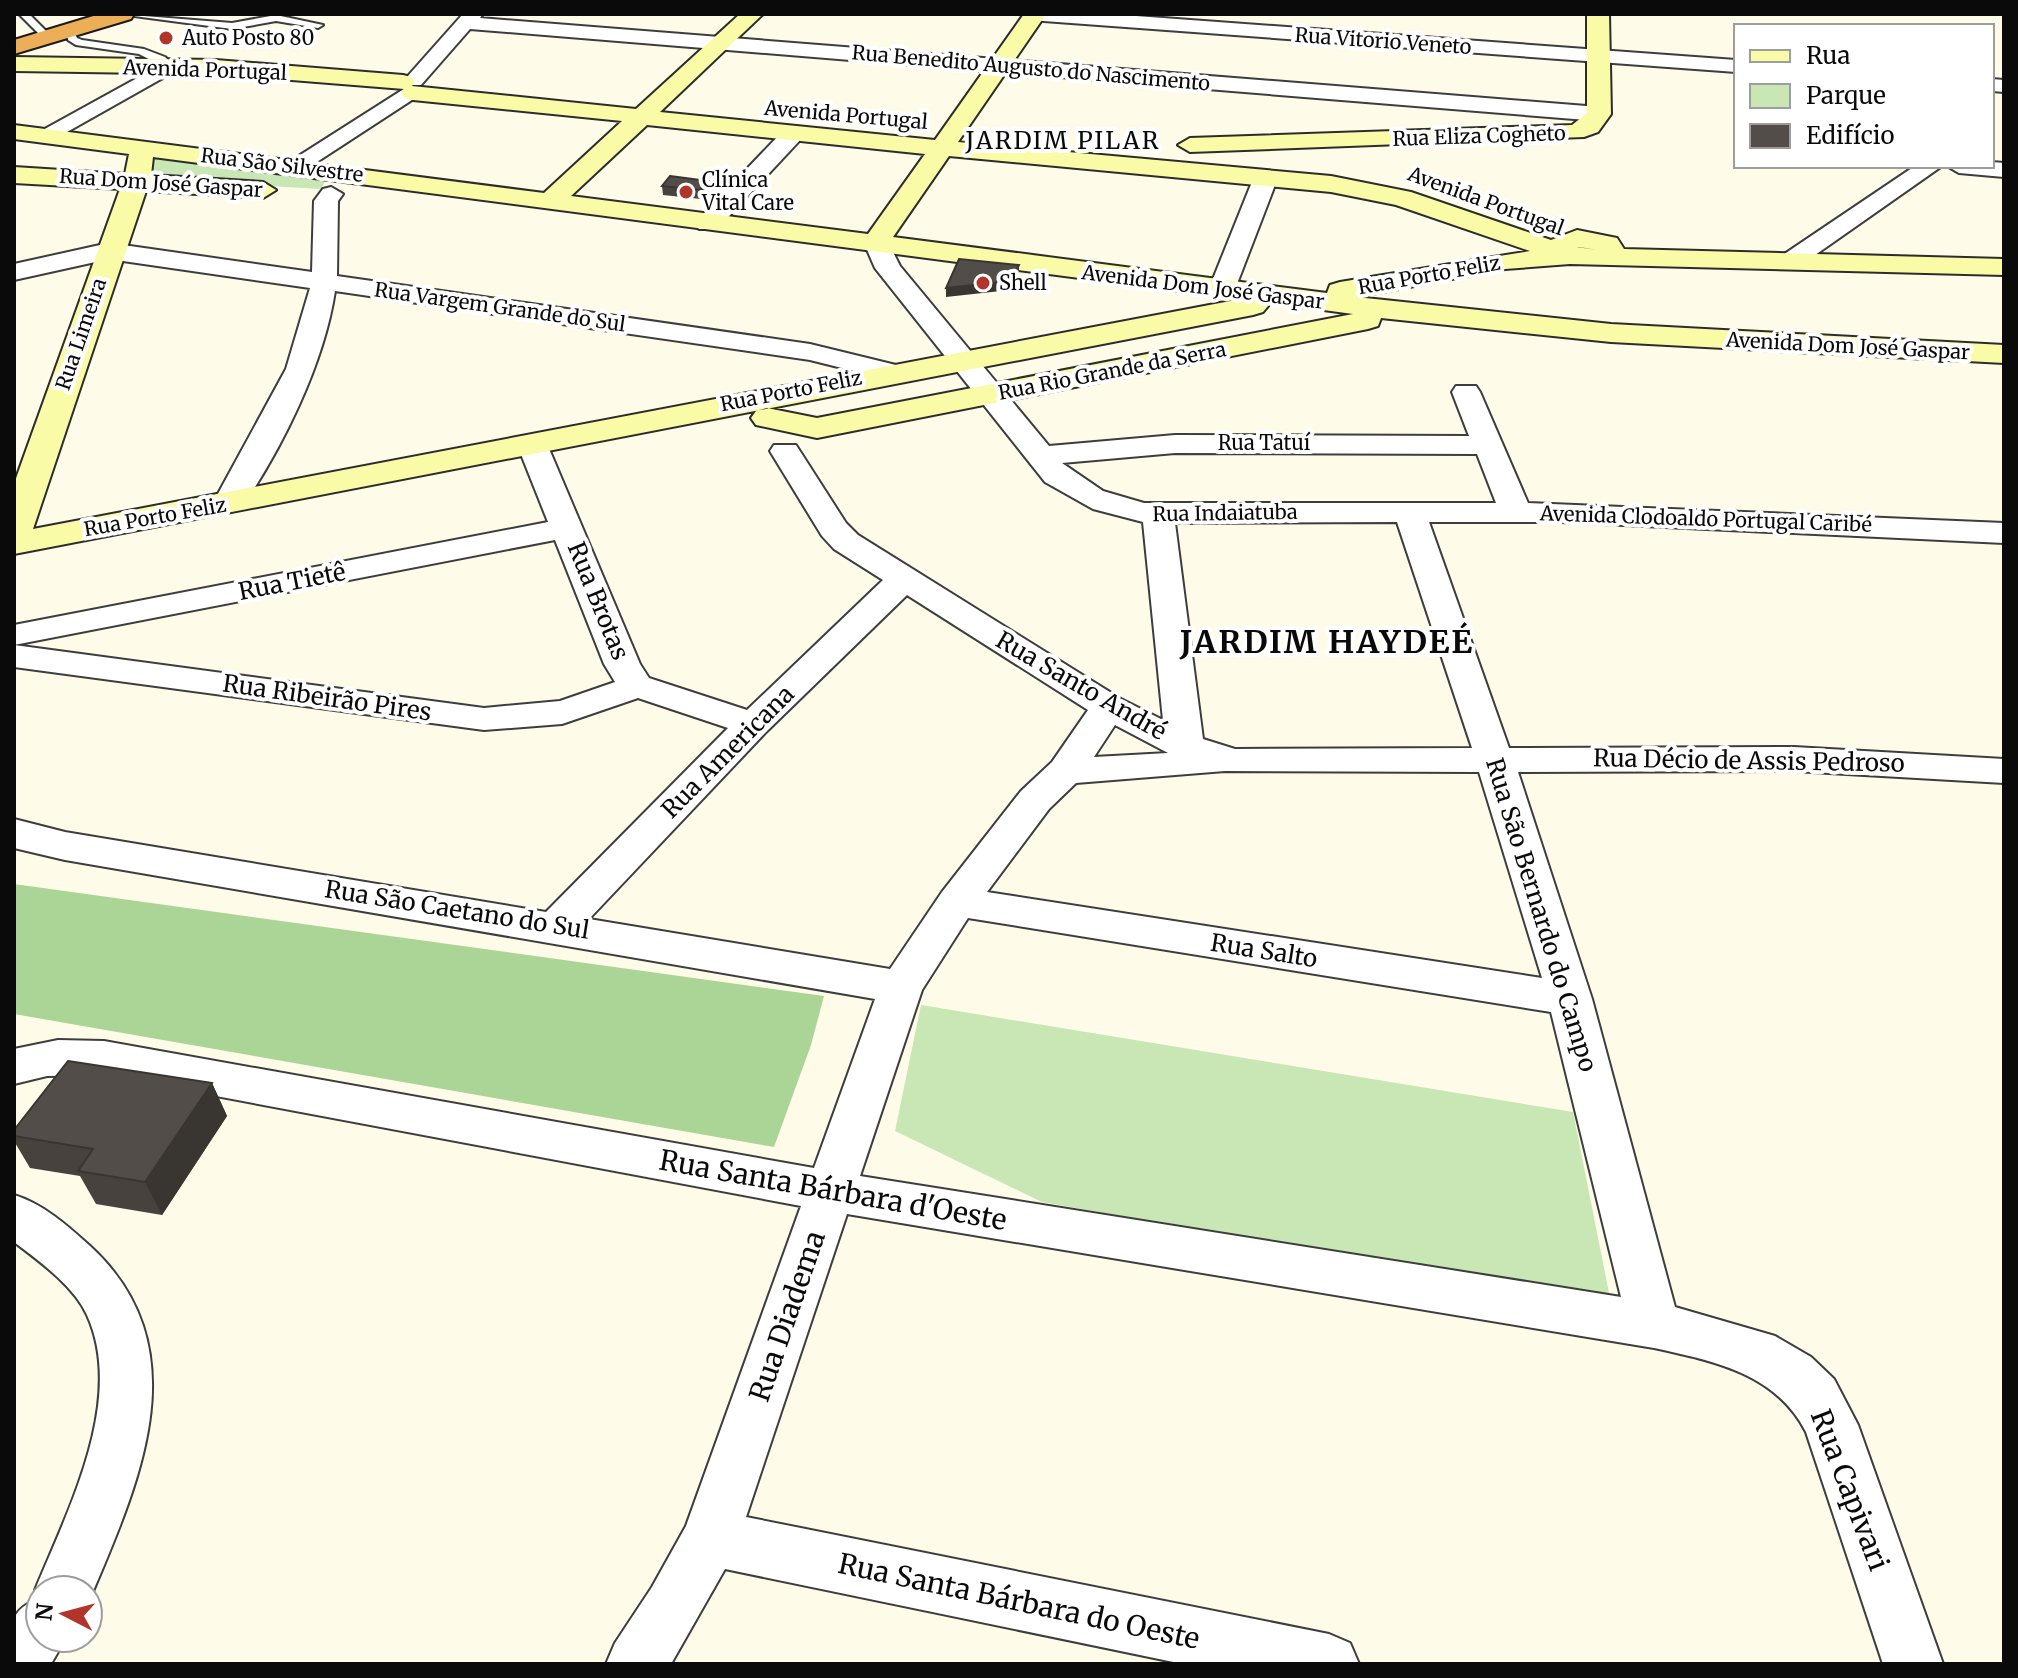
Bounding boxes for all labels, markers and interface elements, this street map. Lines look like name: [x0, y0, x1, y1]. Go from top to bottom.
street label: Rua Vitorio Veneto: [1294, 22, 1473, 59]
legend: [1734, 24, 1994, 168]
place label: Auto Posto 80: [181, 25, 314, 50]
marker: Auto Posto 80: [157, 29, 175, 47]
street label: Rua Benedito Augusto do Nascimento: [851, 39, 1212, 96]
text: Rua: [1806, 40, 1850, 71]
street label: Avenida Portugal: [122, 54, 287, 85]
text: Parque: [1806, 80, 1886, 111]
street label: Avenida Portugal: [762, 95, 929, 134]
street label: Rua Eliza Cogheto: [1392, 120, 1566, 151]
text: Edifício: [1806, 120, 1894, 151]
district label: JARDIM PILAR: [965, 125, 1160, 156]
street label: Rua São Silvestre: [199, 142, 365, 187]
street label: Avenida Portugal: [1404, 160, 1568, 240]
street label: Rua Dom José Gaspar: [58, 163, 264, 202]
place label: Clínica Vital Care: [701, 167, 794, 215]
marker: Clínica Vital Care: [677, 183, 695, 201]
street label: Rua Porto Feliz: [1356, 250, 1502, 299]
street label: Avenida Dom José Gaspar: [1079, 259, 1326, 314]
place label: Shell: [999, 270, 1047, 295]
street label: Rua Limeira: [50, 274, 111, 393]
marker: Shell: [974, 274, 992, 292]
street label: Rua Vargem Grande do Sul: [373, 276, 627, 337]
street label: Avenida Dom José Gaspar: [1724, 327, 1971, 364]
street label: Rua Rio Grande da Serra: [996, 336, 1228, 405]
street label: Rua Porto Feliz: [718, 364, 864, 417]
street label: Rua Tatuí: [1218, 430, 1311, 455]
street label: Rua Porto Feliz: [82, 492, 228, 541]
street label: Rua Indaiatuba: [1152, 499, 1298, 526]
street label: Avenida Clodoaldo Portugal Caribé: [1539, 500, 1872, 537]
street label: Rua Brotas: [561, 537, 636, 664]
street label: Rua Tietê: [236, 556, 348, 607]
district label: JARDIM HAYDEÉ: [1179, 622, 1474, 662]
street label: Rua Santo André: [990, 624, 1172, 747]
street label: Rua Ribeirão Pires: [221, 668, 433, 728]
street label: Rua Americana: [655, 679, 801, 825]
street label: Rua Décio de Assis Pedroso: [1593, 742, 1905, 779]
street label: Rua São Bernardo do Campo: [1479, 754, 1604, 1075]
street label: Rua São Caetano do Sul: [323, 873, 592, 946]
street label: Rua Salto: [1208, 927, 1320, 974]
street label: Rua Santa Bárbara d'Oeste: [657, 1142, 1009, 1238]
street label: Rua Diadema: [741, 1226, 833, 1406]
street label: Rua Capivari: [1803, 1404, 1897, 1576]
street label: Rua Santa Bárbara do Oeste: [835, 1545, 1203, 1657]
north arrow: [24, 1574, 104, 1654]
text: N: [29, 1601, 59, 1622]

